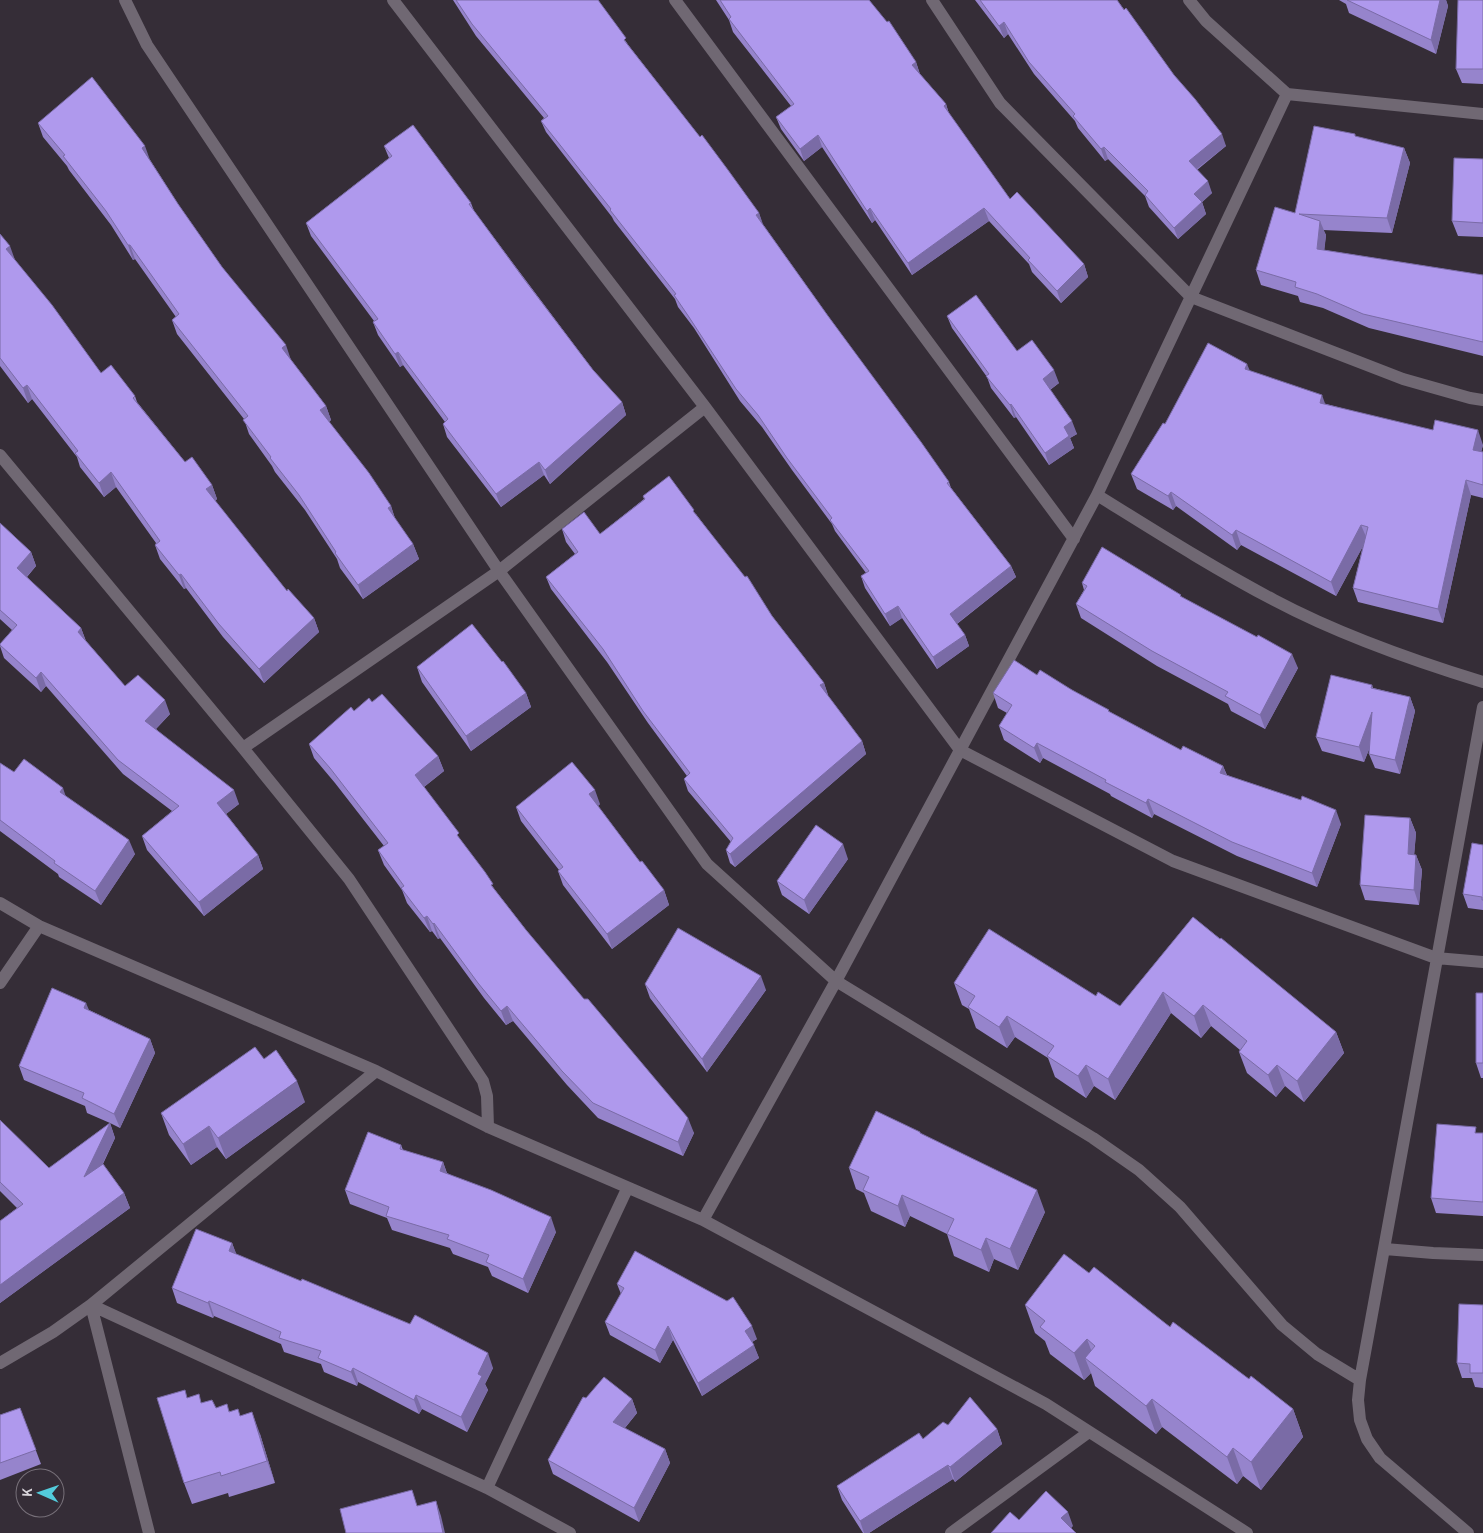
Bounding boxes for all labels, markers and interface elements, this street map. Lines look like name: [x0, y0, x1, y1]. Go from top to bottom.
north arrow: [15, 1468, 65, 1518]
text: K: [18, 1487, 36, 1497]

